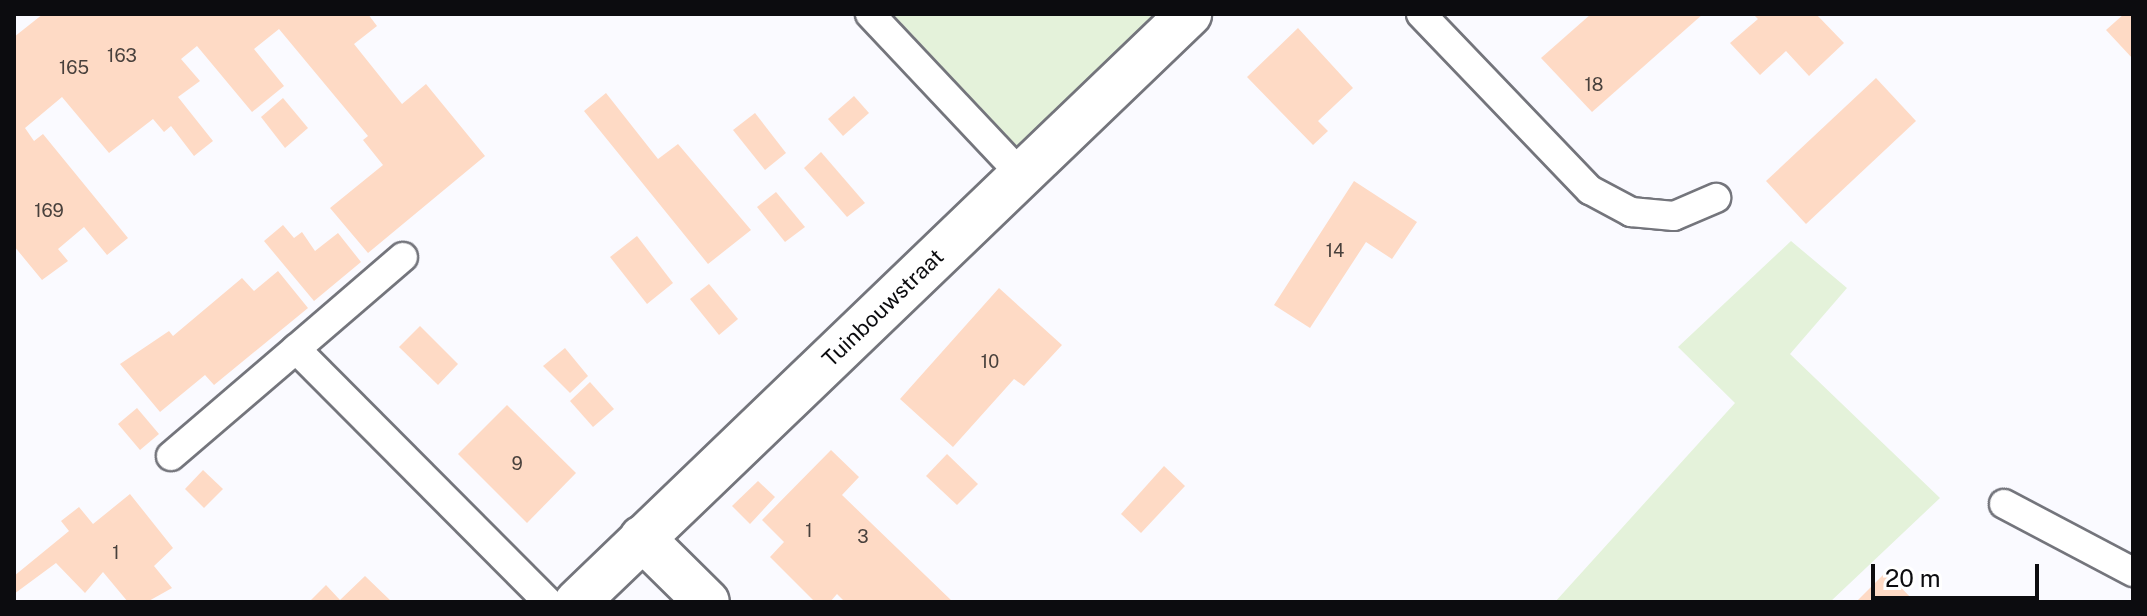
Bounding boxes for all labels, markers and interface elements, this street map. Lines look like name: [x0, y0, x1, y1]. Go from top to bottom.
house number: 163: [107, 45, 137, 67]
house number: 165: [59, 57, 89, 79]
house number: 18: [1585, 74, 1603, 96]
house number: 169: [34, 200, 64, 222]
house number: 14: [1326, 240, 1344, 262]
street label: Tuinbouwstraat: [817, 244, 949, 372]
house number: 10: [981, 351, 999, 373]
house number: 9: [511, 453, 523, 475]
house number: 1: [805, 520, 813, 542]
house number: 3: [857, 526, 869, 548]
house number: 1: [112, 542, 120, 564]
scale bar: [1875, 548, 2043, 598]
text: 20 m: [1885, 564, 1941, 592]

